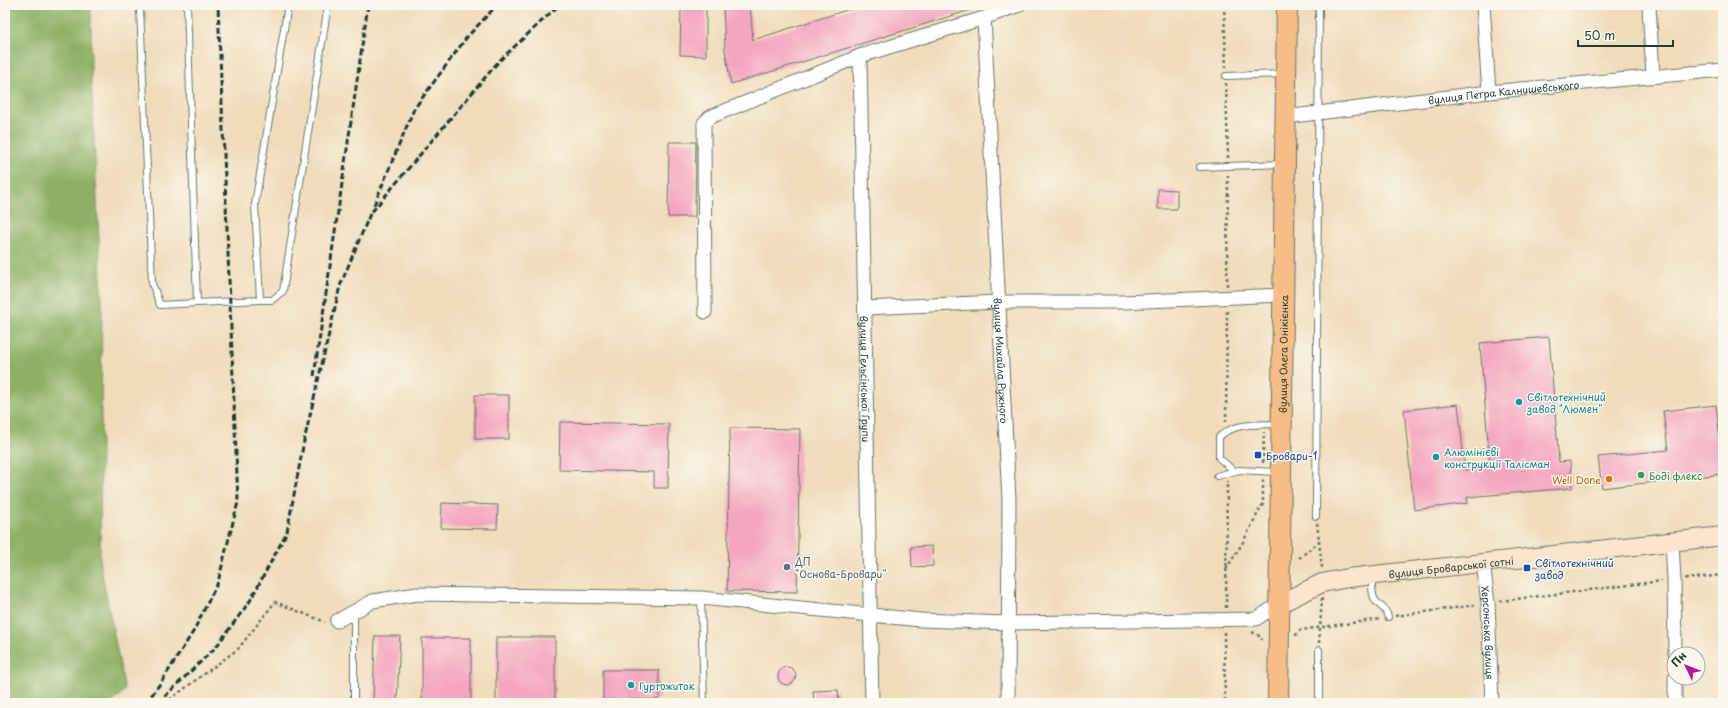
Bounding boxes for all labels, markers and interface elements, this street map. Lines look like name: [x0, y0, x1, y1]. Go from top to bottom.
scale bar: [1578, 22, 1673, 48]
text: 50 m: [1584, 26, 1615, 44]
street label: вулиця Петра Калнишевського: [1427, 76, 1580, 107]
street label: вулиця Олега Онікієнка: [1274, 294, 1291, 413]
street label: вулиця Михайла Ружного: [991, 297, 1013, 424]
street label: вулиця Гельсінської Групи: [857, 316, 875, 442]
place label: Світлотехнічний завод "Люмен": [1526, 389, 1606, 416]
marker: Світлотехнічний завод "Люмен": [1514, 397, 1524, 407]
place label: Алюмінієві конструкції Талісман: [1444, 444, 1550, 471]
place label: Бровари-1: [1266, 448, 1317, 463]
marker: Бровари-1: [1253, 450, 1263, 460]
marker: Алюмінієві конструкції Талісман: [1431, 452, 1441, 462]
place label: Боді флекс: [1649, 468, 1702, 483]
marker: Боді флекс: [1636, 470, 1646, 480]
place label: Well Done: [1552, 472, 1601, 487]
marker: Well Done: [1604, 474, 1614, 484]
street label: вулиця Броварської сотні: [1388, 552, 1515, 581]
place label: ДП "Основа-Бровари": [794, 554, 887, 581]
place label: Світлотехнічний завод: [1534, 555, 1614, 582]
marker: ДП "Основа-Бровари": [782, 562, 792, 572]
marker: Світлотехнічний завод: [1522, 563, 1532, 573]
street label: Херсонська вулиця: [1478, 585, 1499, 680]
north arrow: [1666, 646, 1706, 686]
text: Пн: [1667, 647, 1690, 670]
place label: Гуртожиток: [639, 678, 695, 693]
marker: Гуртожиток: [626, 680, 636, 690]

